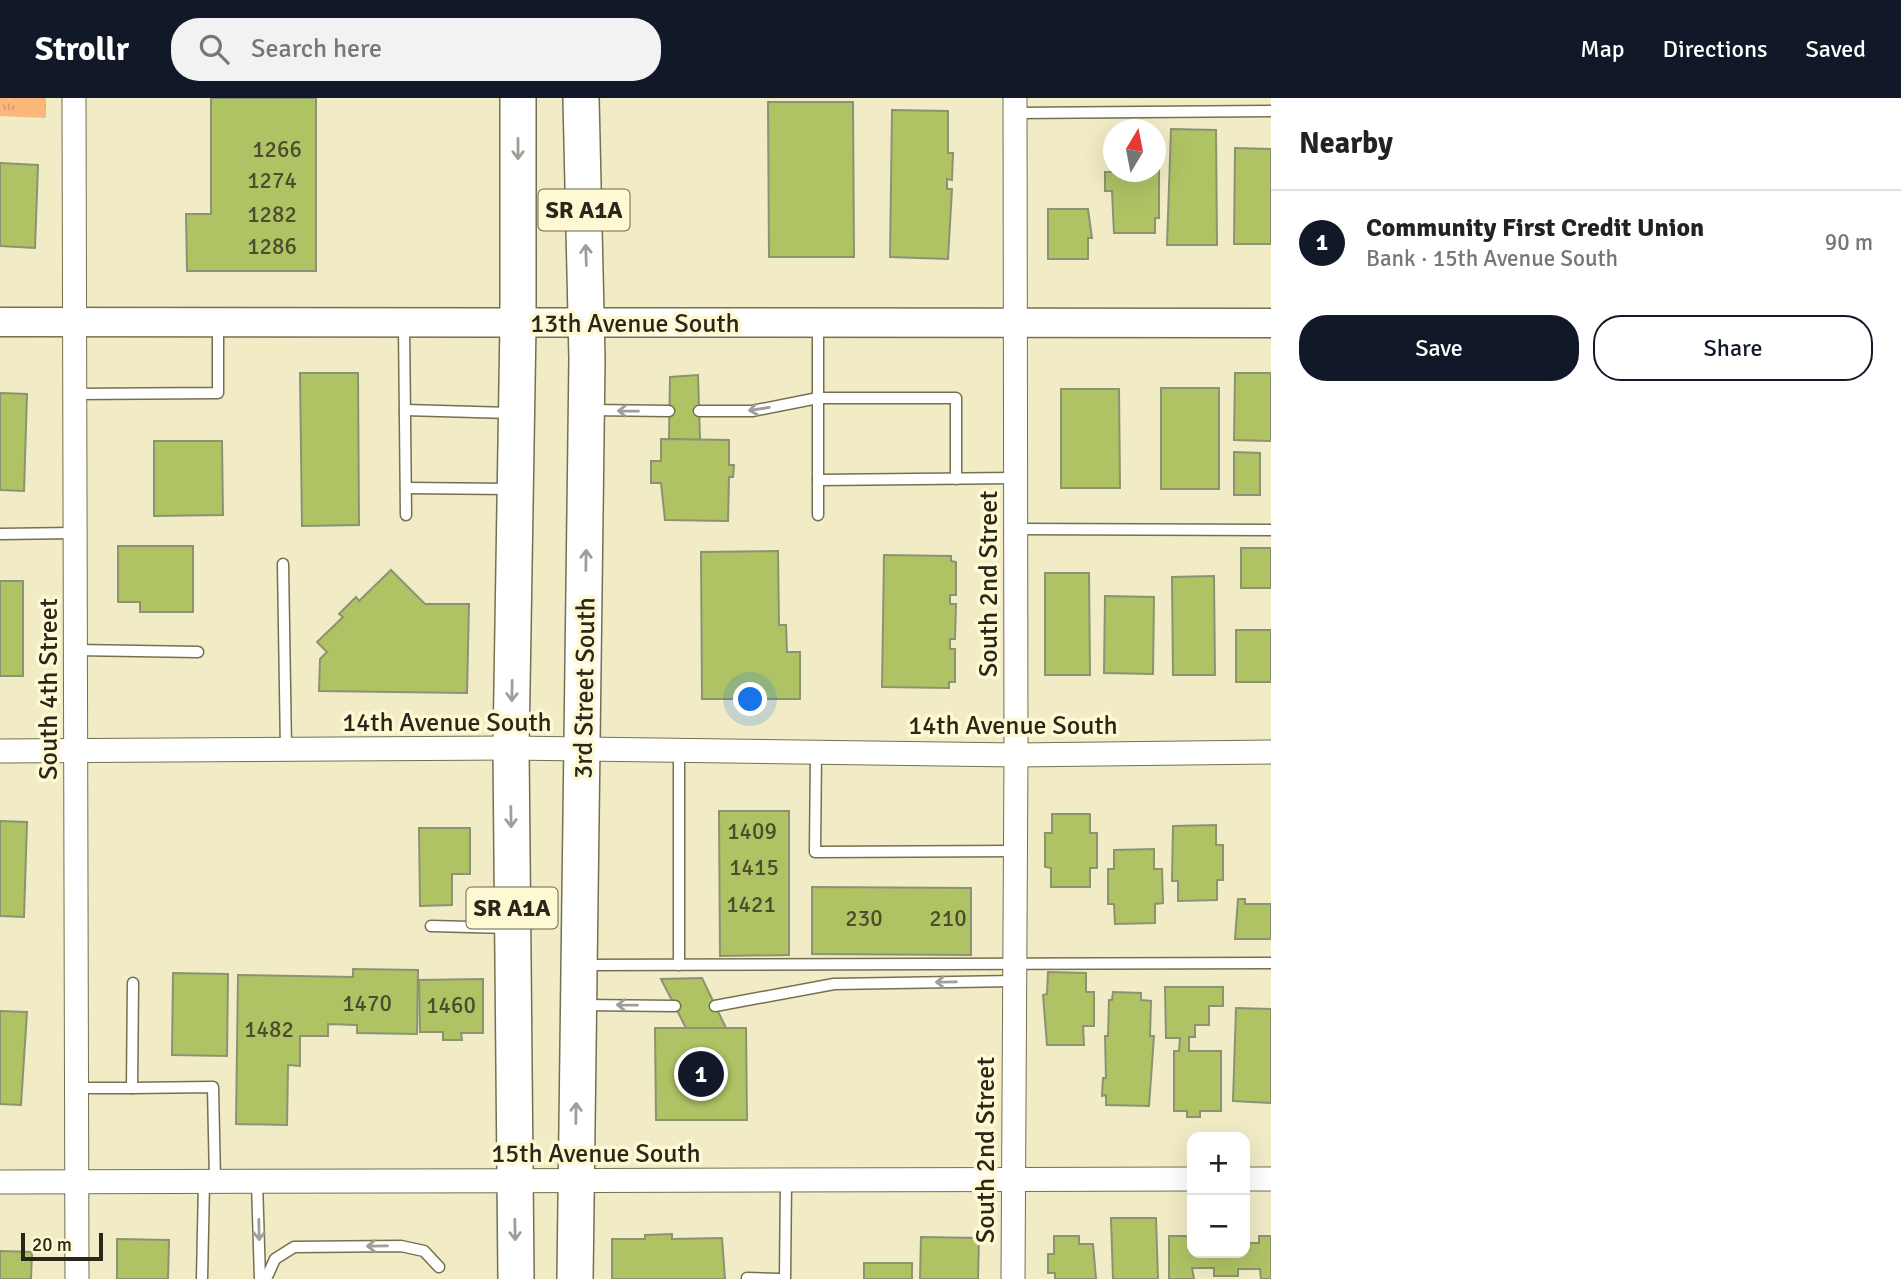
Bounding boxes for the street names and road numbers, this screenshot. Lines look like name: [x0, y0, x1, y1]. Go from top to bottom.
road number: SR A1A: [538, 190, 630, 230]
street label: 13th Avenue South: [530, 308, 740, 340]
street label: South 2nd Street: [973, 491, 1005, 677]
street label: 3rd Street South: [567, 597, 603, 779]
street label: South 4th Street: [33, 598, 65, 780]
street label: 14th Avenue South: [342, 707, 552, 739]
street label: 14th Avenue South: [908, 710, 1118, 742]
road number: SR A1A: [466, 888, 558, 928]
street label: South 2nd Street: [970, 1057, 1002, 1243]
street label: 15th Avenue South: [491, 1138, 701, 1170]

